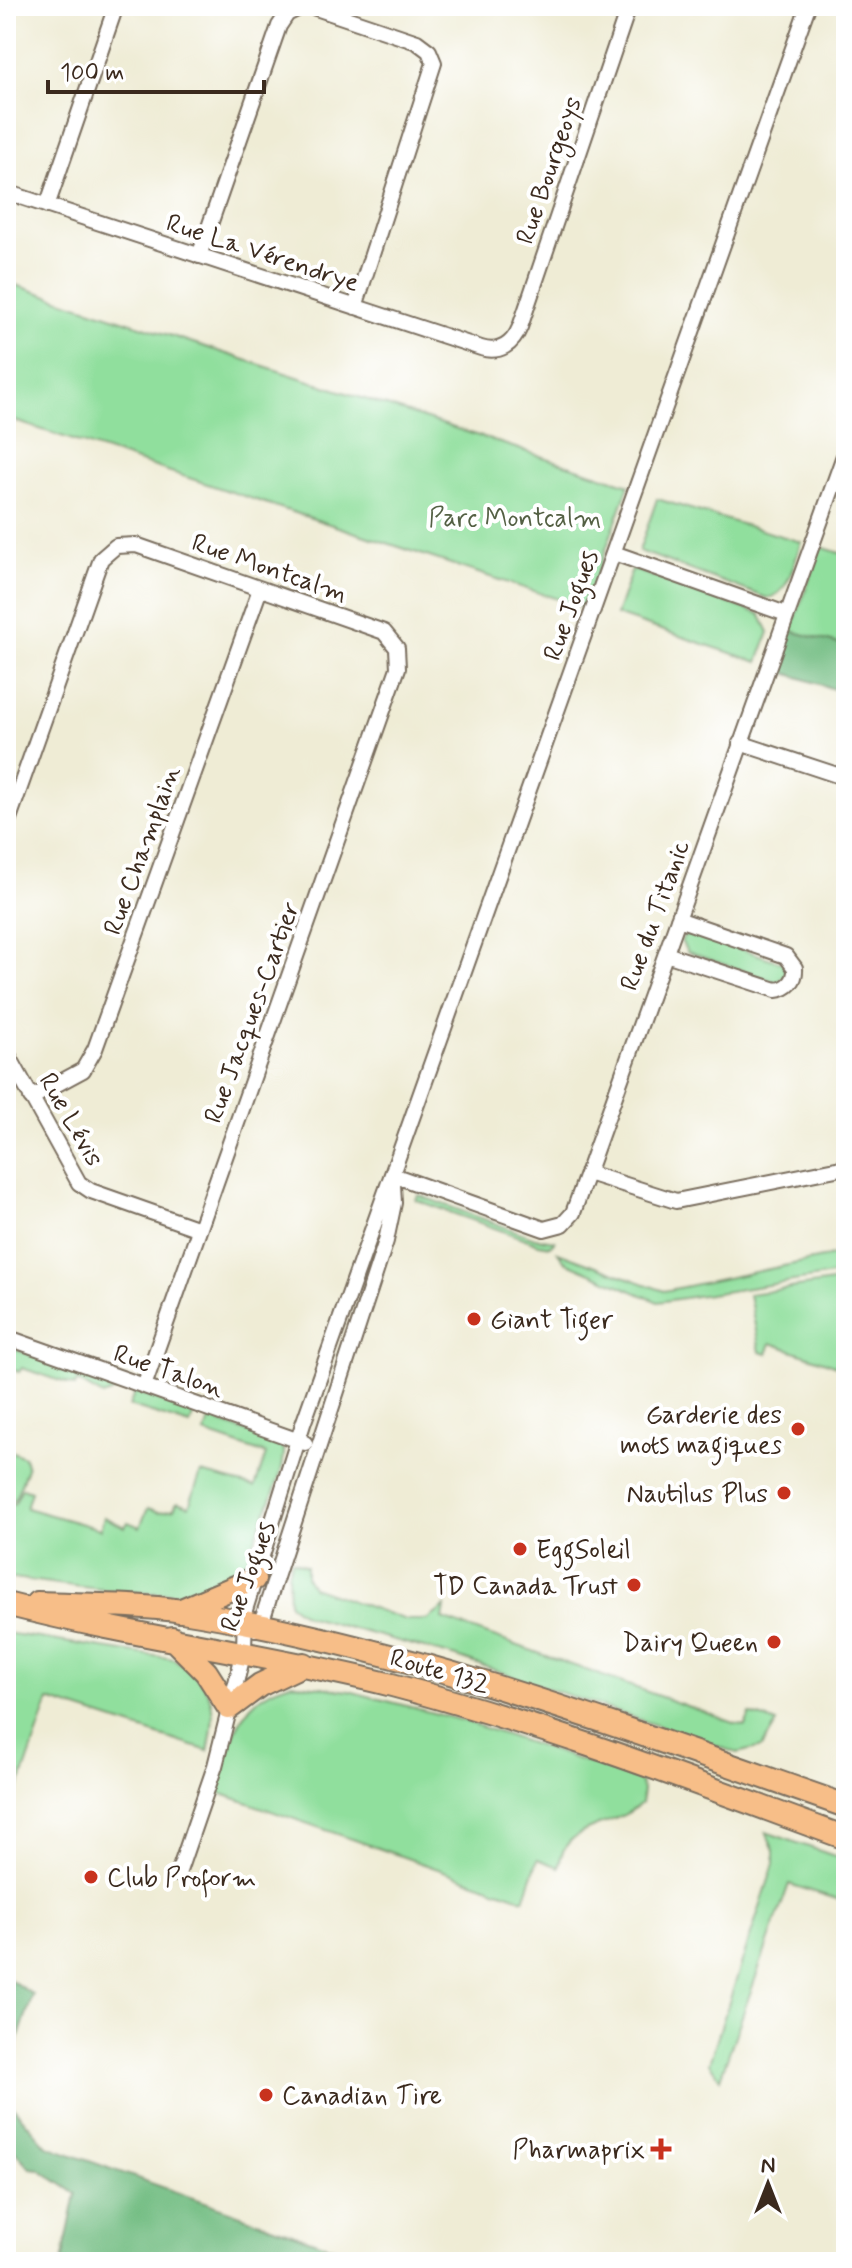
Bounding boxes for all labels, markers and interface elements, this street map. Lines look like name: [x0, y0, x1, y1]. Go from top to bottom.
scale bar: [48, 44, 264, 94]
text: 100 m: [60, 58, 124, 89]
street label: Rue Bourgeoys: [509, 92, 593, 250]
street label: Rue La Vérendrye: [162, 207, 363, 301]
park label: Parc Montcalm: [429, 502, 601, 536]
street label: Rue Montcalm: [187, 526, 352, 611]
street label: Rue Jogues: [536, 546, 610, 667]
street label: Rue Champlain: [97, 761, 189, 940]
street label: Rue du Titanic: [613, 836, 699, 996]
street label: Rue Jacques-Cartier: [197, 897, 309, 1128]
street label: Rue Lévis: [30, 1067, 111, 1173]
place label: Giant Tiger: [490, 1304, 614, 1341]
marker: Giant Tiger: [465, 1310, 483, 1328]
street label: Rue Talon: [109, 1337, 228, 1407]
place label: Garderie des mots magiques: [620, 1399, 782, 1466]
marker: Garderie des mots magiques: [789, 1420, 807, 1438]
place label: Nautilus Plus: [627, 1478, 768, 1512]
marker: Nautilus Plus: [775, 1484, 793, 1502]
street label: Rue Jogues: [213, 1517, 287, 1638]
place label: EggSoleil: [536, 1534, 631, 1571]
marker: EggSoleil: [511, 1540, 529, 1558]
place label: TD Canada Trust: [433, 1570, 618, 1604]
marker: TD Canada Trust: [625, 1576, 643, 1594]
place label: Dairy Queen: [622, 1627, 758, 1661]
marker: Dairy Queen: [765, 1633, 783, 1651]
street label: Route 132: [386, 1642, 493, 1702]
place label: Club Proform: [107, 1862, 256, 1898]
marker: Club Proform: [82, 1868, 100, 1886]
place label: Canadian Tire: [282, 2080, 442, 2114]
marker: Canadian Tire: [257, 2086, 275, 2104]
place label: Pharmaprix: [513, 2134, 645, 2168]
marker: Pharmaprix: [652, 2140, 670, 2158]
north arrow: [728, 2144, 808, 2224]
text: N: [761, 2152, 775, 2180]

